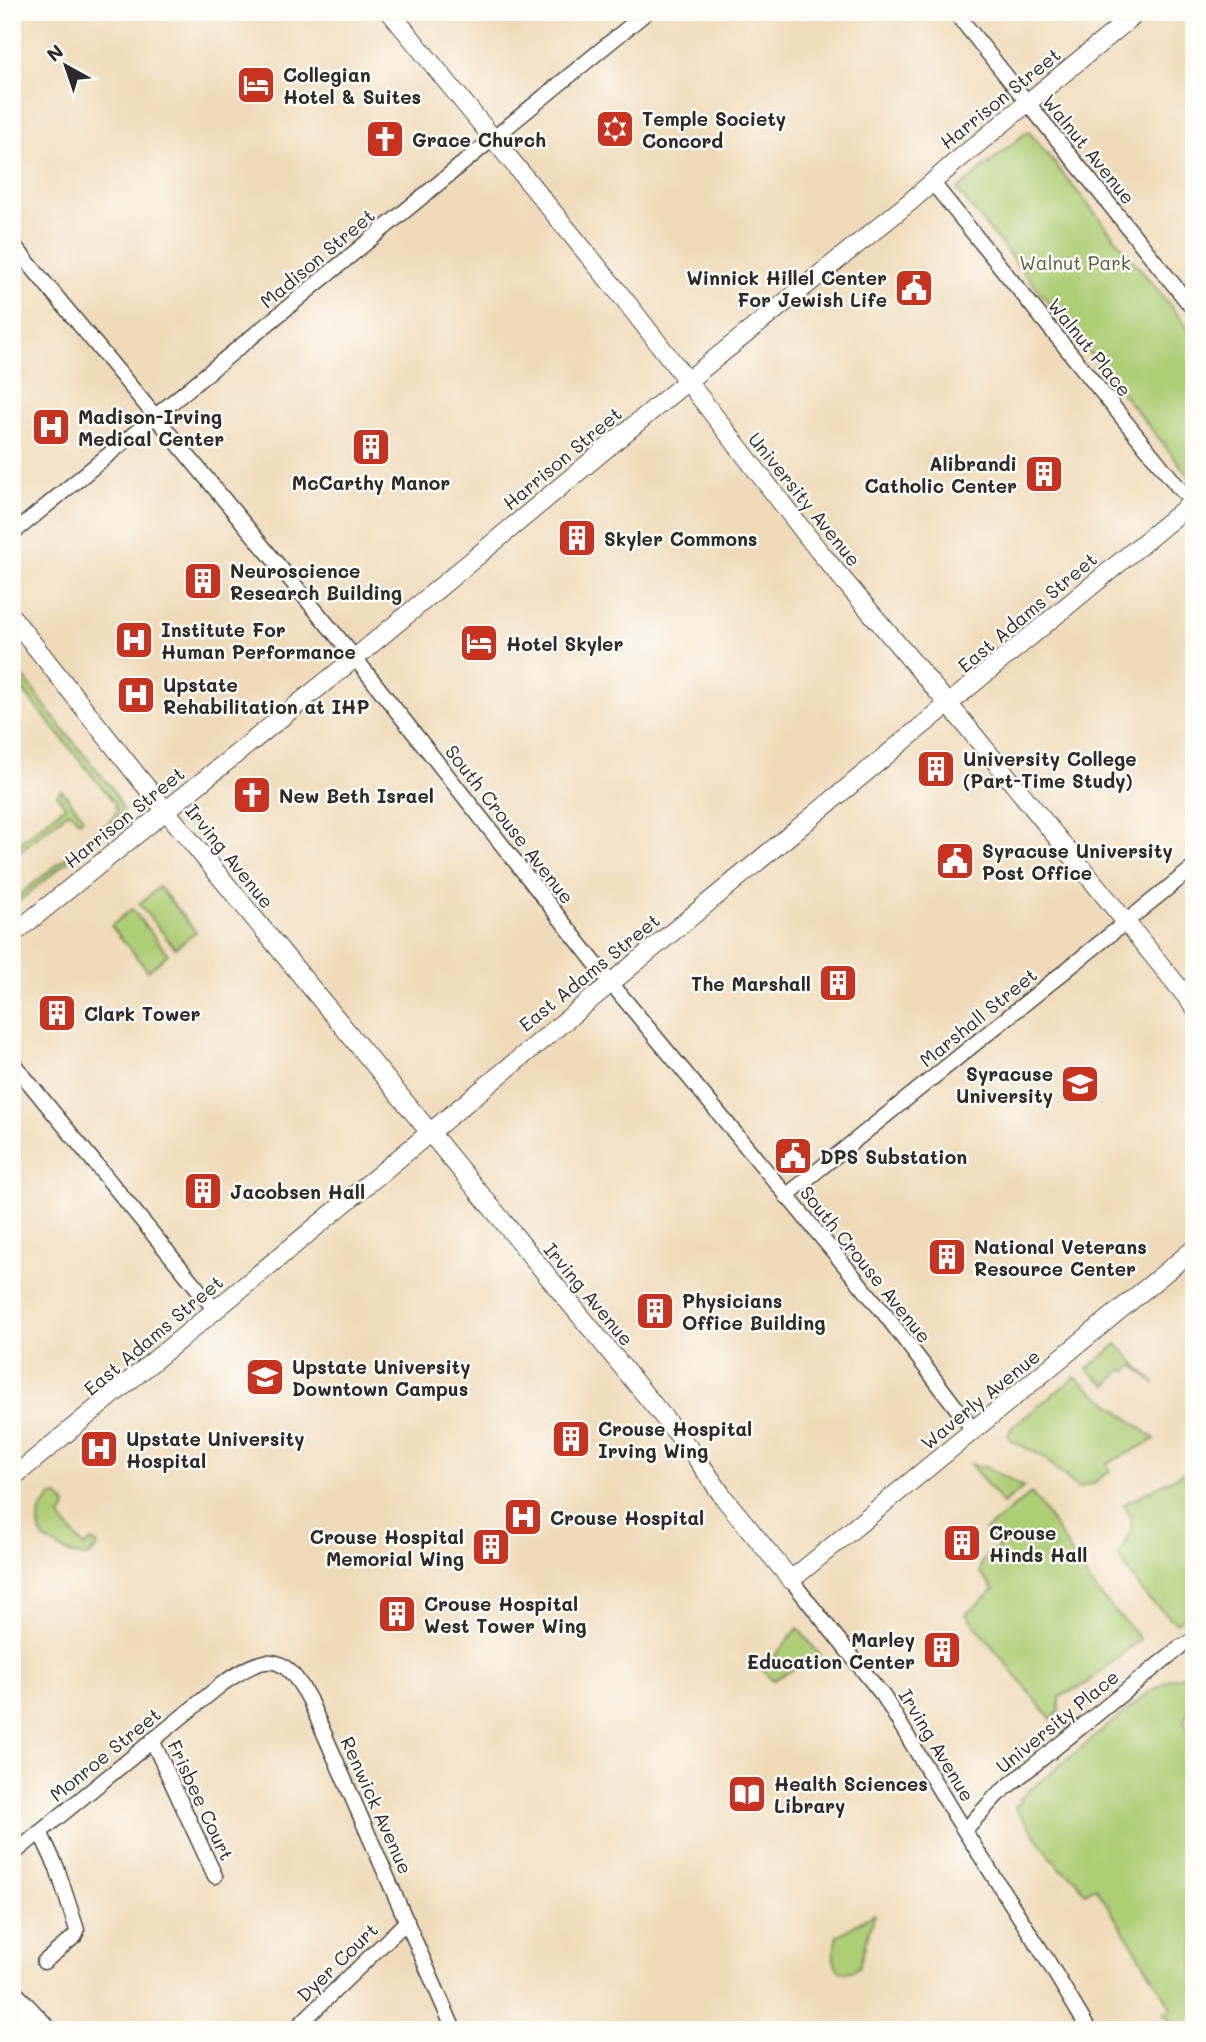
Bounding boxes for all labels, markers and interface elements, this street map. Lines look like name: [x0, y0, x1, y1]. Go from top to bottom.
north arrow: [32, 32, 102, 102]
text: N: [41, 38, 68, 67]
street label: Harrison Street: [935, 42, 1065, 154]
place label: Collegian Hotel & Suites: [283, 62, 421, 109]
hotel icon: Collegian Hotel & Suites: [235, 64, 277, 106]
street label: Walnut Avenue: [1037, 89, 1141, 209]
place label: Temple Society Concord: [642, 106, 786, 153]
synagogue icon: Temple Society Concord: [594, 108, 636, 150]
church icon: Grace Church: [364, 118, 406, 160]
place label: Grace Church: [412, 127, 546, 152]
street label: Madison Street: [254, 203, 380, 313]
park label: Walnut Park: [1019, 250, 1131, 275]
place label: Winnick Hillel Center For Jewish Life: [686, 265, 887, 312]
public building icon: Winnick Hillel Center For Jewish Life: [893, 267, 935, 309]
street label: Walnut Place: [1043, 293, 1137, 401]
street label: Harrison Street: [497, 401, 627, 515]
place label: Madison-Irving Medical Center: [78, 404, 224, 451]
hospital icon: Madison-Irving Medical Center: [30, 406, 72, 448]
building icon: McCarthy Manor: [350, 426, 392, 468]
street label: University Avenue: [743, 427, 867, 571]
place label: Alibrandi Catholic Center: [864, 451, 1017, 498]
building icon: Alibrandi Catholic Center: [1023, 453, 1065, 495]
place label: McCarthy Manor: [292, 470, 450, 495]
building icon: Skyler Commons: [556, 517, 598, 559]
place label: Skyler Commons: [604, 526, 757, 551]
street label: East Adams Street: [952, 546, 1102, 678]
place label: Neuroscience Research Building: [230, 558, 402, 605]
building icon: Neuroscience Research Building: [182, 560, 224, 602]
place label: Institute For Human Performance: [161, 617, 356, 664]
hospital icon: Institute For Human Performance: [113, 619, 155, 661]
hotel icon: Hotel Skyler: [458, 622, 500, 664]
place label: Hotel Skyler: [506, 631, 623, 656]
place label: Upstate Rehabilitation at IHP: [163, 672, 369, 719]
hospital icon: Upstate Rehabilitation at IHP: [115, 674, 157, 716]
street label: South Crouse Avenue: [440, 739, 580, 909]
place label: University College (Part-Time Study): [963, 746, 1137, 793]
building icon: University College (Part-Time Study): [915, 748, 957, 790]
street label: Harrison Street: [59, 761, 189, 873]
church icon: New Beth Israel: [231, 774, 273, 816]
place label: New Beth Israel: [279, 783, 434, 808]
street label: Irving Avenue: [180, 799, 280, 913]
place label: Syracuse University Post Office: [982, 838, 1173, 885]
public building icon: Syracuse University Post Office: [934, 840, 976, 882]
street label: East Adams Street: [513, 907, 665, 1037]
building icon: The Marshall: [817, 962, 859, 1004]
street label: Marshall Street: [914, 962, 1042, 1072]
place label: The Marshall: [691, 971, 811, 996]
building icon: Clark Tower: [36, 992, 78, 1034]
place label: Clark Tower: [84, 1001, 201, 1026]
place label: Syracuse University: [956, 1061, 1053, 1108]
school or university icon: Syracuse University: [1059, 1063, 1101, 1105]
public building icon: DPS Substation: [772, 1135, 814, 1177]
place label: DPS Substation: [820, 1144, 967, 1169]
building icon: Jacobsen Hall: [182, 1170, 224, 1212]
place label: Jacobsen Hall: [230, 1179, 365, 1204]
street label: South Crouse Avenue: [795, 1180, 937, 1348]
place label: National Veterans Resource Center: [974, 1234, 1147, 1281]
building icon: National Veterans Resource Center: [926, 1236, 968, 1278]
street label: Irving Avenue: [539, 1237, 639, 1351]
street label: East Adams Street: [78, 1269, 228, 1401]
place label: Physicians Office Building: [682, 1288, 826, 1335]
building icon: Physicians Office Building: [634, 1290, 676, 1332]
street label: Waverly Avenue: [915, 1343, 1045, 1455]
place label: Upstate University Downtown Campus: [292, 1354, 471, 1401]
school or university icon: Upstate University Downtown Campus: [244, 1356, 286, 1398]
place label: Crouse Hospital Irving Wing: [598, 1416, 752, 1463]
building icon: Crouse Hospital Irving Wing: [550, 1418, 592, 1460]
place label: Upstate University Hospital: [126, 1426, 305, 1473]
hospital icon: Upstate University Hospital: [78, 1428, 120, 1470]
hospital icon: Crouse Hospital: [502, 1496, 544, 1538]
place label: Crouse Hospital: [550, 1505, 704, 1530]
place label: Crouse Hinds Hall: [989, 1520, 1087, 1567]
building icon: Crouse Hinds Hall: [941, 1522, 983, 1564]
place label: Crouse Hospital Memorial Wing: [310, 1524, 464, 1571]
building icon: Crouse Hospital Memorial Wing: [470, 1526, 512, 1568]
place label: Crouse Hospital West Tower Wing: [424, 1591, 587, 1638]
building icon: Crouse Hospital West Tower Wing: [376, 1593, 418, 1635]
place label: Marley Education Center: [747, 1627, 915, 1674]
building icon: Marley Education Center: [921, 1629, 963, 1671]
street label: University Place: [990, 1664, 1124, 1778]
street label: Irving Avenue: [894, 1684, 980, 1806]
street label: Monroe Street: [44, 1701, 166, 1807]
street label: Renwick Avenue: [335, 1732, 419, 1878]
street label: Frisbee Court: [162, 1736, 240, 1864]
place label: Health Sciences Library: [774, 1771, 928, 1818]
library icon: Health Sciences Library: [726, 1773, 768, 1815]
street label: Dyer Court: [291, 1917, 383, 2007]

